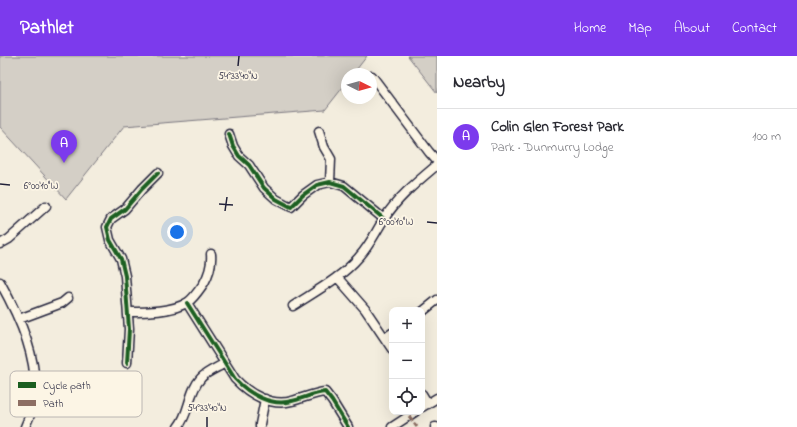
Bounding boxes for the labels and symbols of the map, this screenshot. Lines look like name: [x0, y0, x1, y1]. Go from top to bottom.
north arrow: [341, 68, 377, 104]
text: 54°33'40"N: [218, 69, 258, 84]
pin: A: [51, 130, 77, 163]
text: 6°00'10"W: [24, 179, 58, 194]
text: 6°00'10"W: [379, 215, 413, 230]
your location: [167, 222, 187, 242]
legend: [10, 371, 142, 417]
text: Cycle path: [43, 378, 91, 395]
text: Path: [43, 396, 64, 412]
text: 54°33'40"N: [187, 401, 227, 416]

